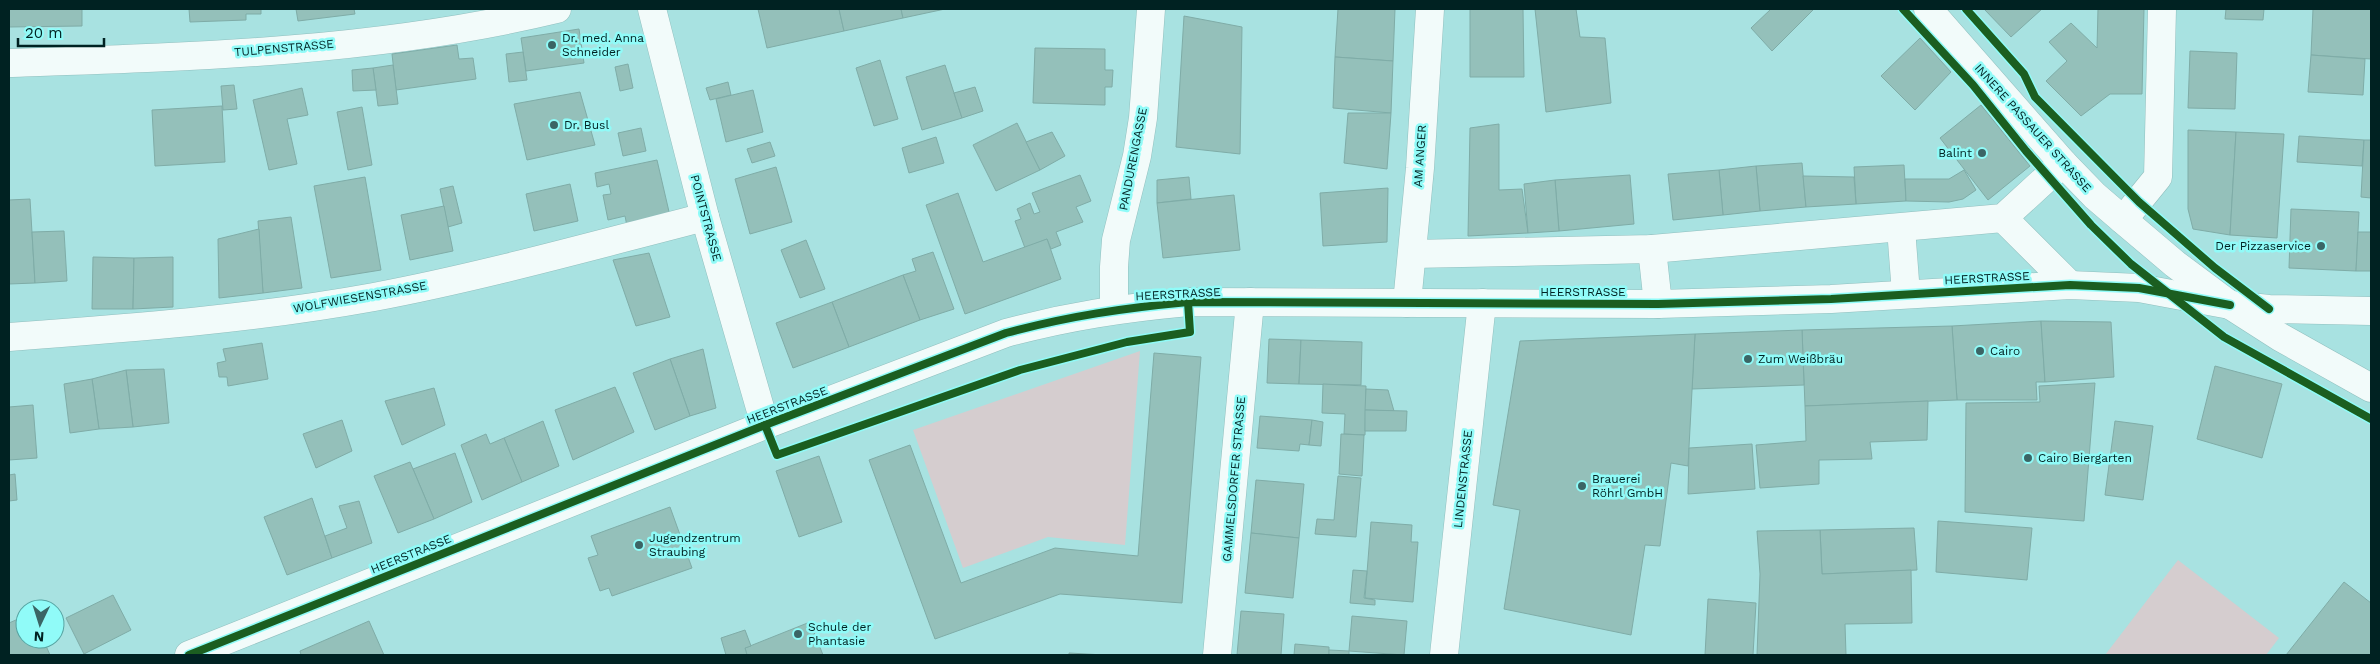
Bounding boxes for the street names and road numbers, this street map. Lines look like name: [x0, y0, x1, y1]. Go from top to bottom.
street label: TULPENSTRASSE: [234, 37, 335, 59]
street label: INNERE PASSAUER STRASSE: [1972, 61, 2095, 195]
street label: PANDURENGASSE: [1116, 106, 1150, 212]
street label: AM ANGER: [1411, 124, 1429, 188]
street label: POINTSTRASSE: [688, 173, 724, 263]
street label: HEERSTRASSE: [1944, 269, 2030, 287]
street label: WOLFWIESENSTRASSE: [292, 278, 428, 316]
street label: HEERSTRASSE: [1135, 285, 1221, 303]
street label: HEERSTRASSE: [1540, 285, 1626, 299]
street label: HEERSTRASSE: [745, 383, 830, 427]
street label: GAMMELSDORFER STRASSE: [1220, 396, 1248, 562]
street label: LINDENSTRASSE: [1451, 429, 1475, 529]
street label: HEERSTRASSE: [369, 531, 454, 577]

